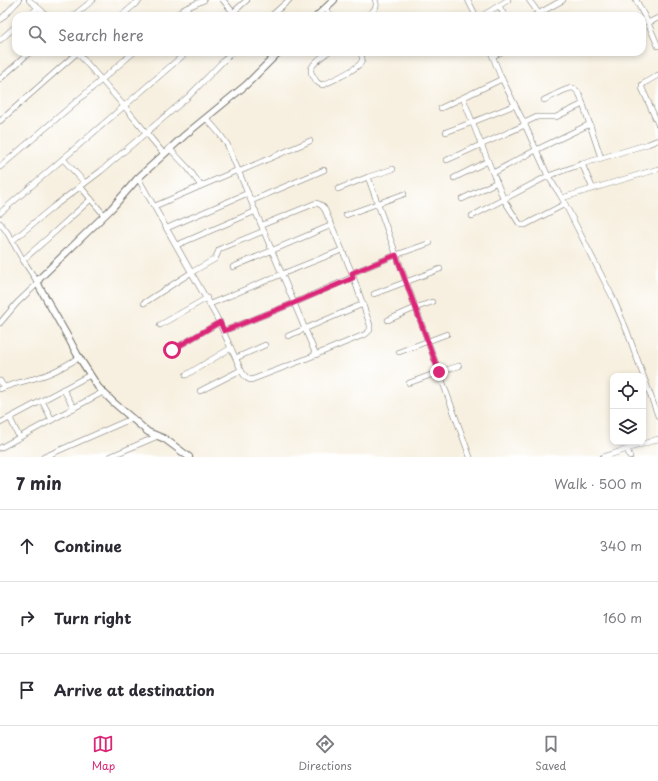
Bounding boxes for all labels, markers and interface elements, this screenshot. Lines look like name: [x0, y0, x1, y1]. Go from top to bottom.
search box: [12, 12, 646, 56]
icon: search: [26, 23, 48, 45]
text: Search here: [58, 23, 144, 46]
route start: [163, 341, 181, 359]
route end: [430, 363, 448, 381]
map controls: [610, 373, 646, 445]
button: locate: [610, 373, 646, 409]
button: layers: [610, 409, 646, 445]
text: 7 min: [16, 470, 62, 496]
text: Walk · 500 m: [554, 474, 642, 493]
text: Continue: [54, 534, 122, 557]
icon: ahead: [16, 535, 38, 557]
text: 340 m: [599, 536, 642, 555]
text: Turn right: [54, 606, 131, 629]
icon: right: [16, 607, 38, 629]
text: 160 m: [603, 608, 642, 627]
text: Arrive at destination: [54, 678, 215, 701]
icon: arrive: [16, 679, 38, 701]
tab: Map: [92, 733, 115, 774]
tab: Directions: [298, 733, 352, 774]
tab: Saved: [535, 733, 566, 774]

